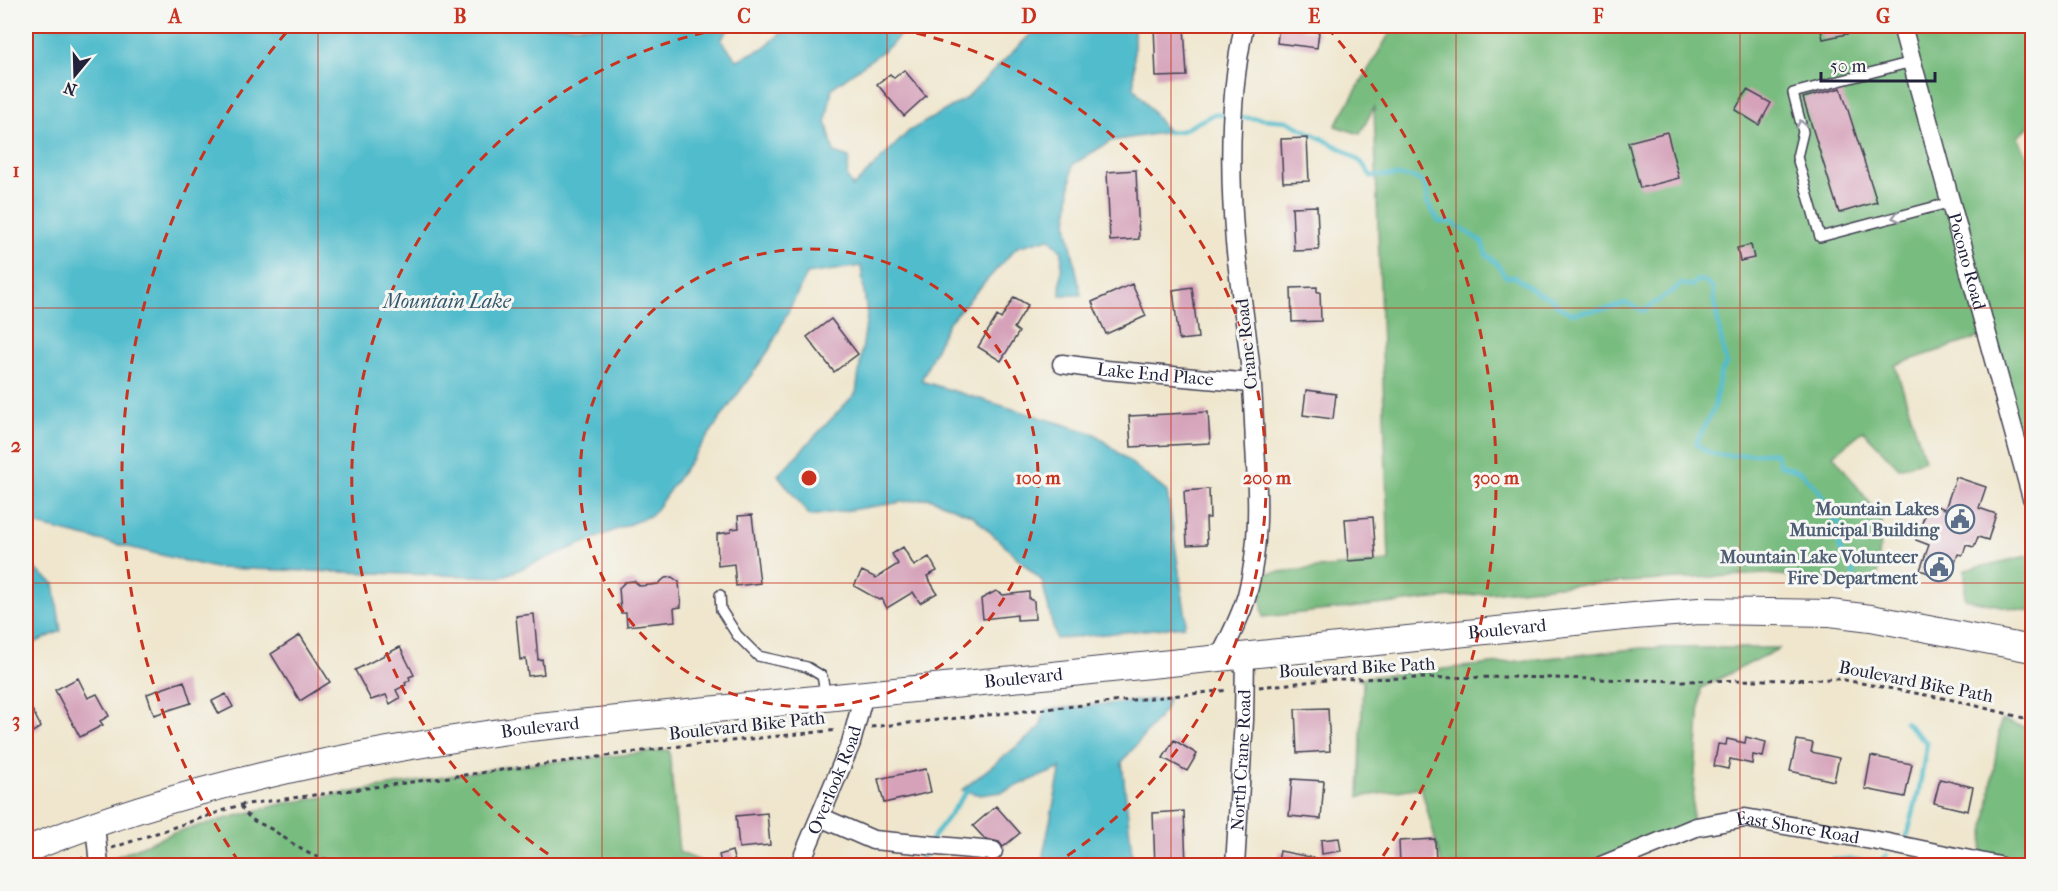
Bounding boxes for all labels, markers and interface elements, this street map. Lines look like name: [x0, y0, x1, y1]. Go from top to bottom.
text: A: [167, 5, 183, 28]
text: B: [453, 5, 467, 28]
text: C: [737, 5, 751, 28]
text: D: [1021, 5, 1037, 28]
text: E: [1308, 5, 1320, 28]
text: F: [1592, 5, 1604, 28]
text: G: [1876, 5, 1890, 28]
north arrow: [45, 45, 105, 105]
scale bar: [1821, 45, 1935, 83]
text: 50 m: [1830, 56, 1867, 77]
text: N: [61, 77, 79, 100]
one-way arrow: [1795, 119, 1808, 129]
text: 1: [12, 159, 20, 182]
one-way arrow: [1891, 210, 1901, 222]
street label: Pocono Road: [1943, 210, 1990, 312]
water label: Mountain Lake: [381, 290, 512, 313]
street label: Crane Road: [1232, 297, 1262, 390]
street label: Lake End Place: [1096, 358, 1215, 390]
text: 2: [11, 434, 21, 457]
centre of rings: [799, 468, 819, 488]
text: 100 m: [1015, 468, 1062, 489]
text: 200 m: [1243, 468, 1292, 489]
text: 300 m: [1473, 468, 1520, 489]
place label: Mountain Lakes Municipal Building: [1788, 499, 1940, 541]
public building icon: Mountain Lakes Municipal Building: [1944, 503, 1976, 535]
place label: Mountain Lake Volunteer Fire Department: [1719, 547, 1919, 589]
public building icon: Mountain Lake Volunteer Fire Department: [1923, 551, 1955, 583]
street label: Boulevard: [1467, 614, 1548, 643]
street label: Boulevard Bike Path: [1278, 653, 1436, 683]
street label: Boulevard Bike Path: [1837, 657, 1995, 707]
street label: Boulevard: [983, 663, 1064, 692]
street label: North Crane Road: [1227, 689, 1255, 832]
street label: Boulevard Bike Path: [668, 707, 826, 745]
text: 3: [12, 709, 20, 732]
street label: Boulevard: [499, 712, 580, 742]
street label: Overlook Road: [803, 723, 866, 838]
street label: East Shore Road: [1734, 807, 1861, 848]

